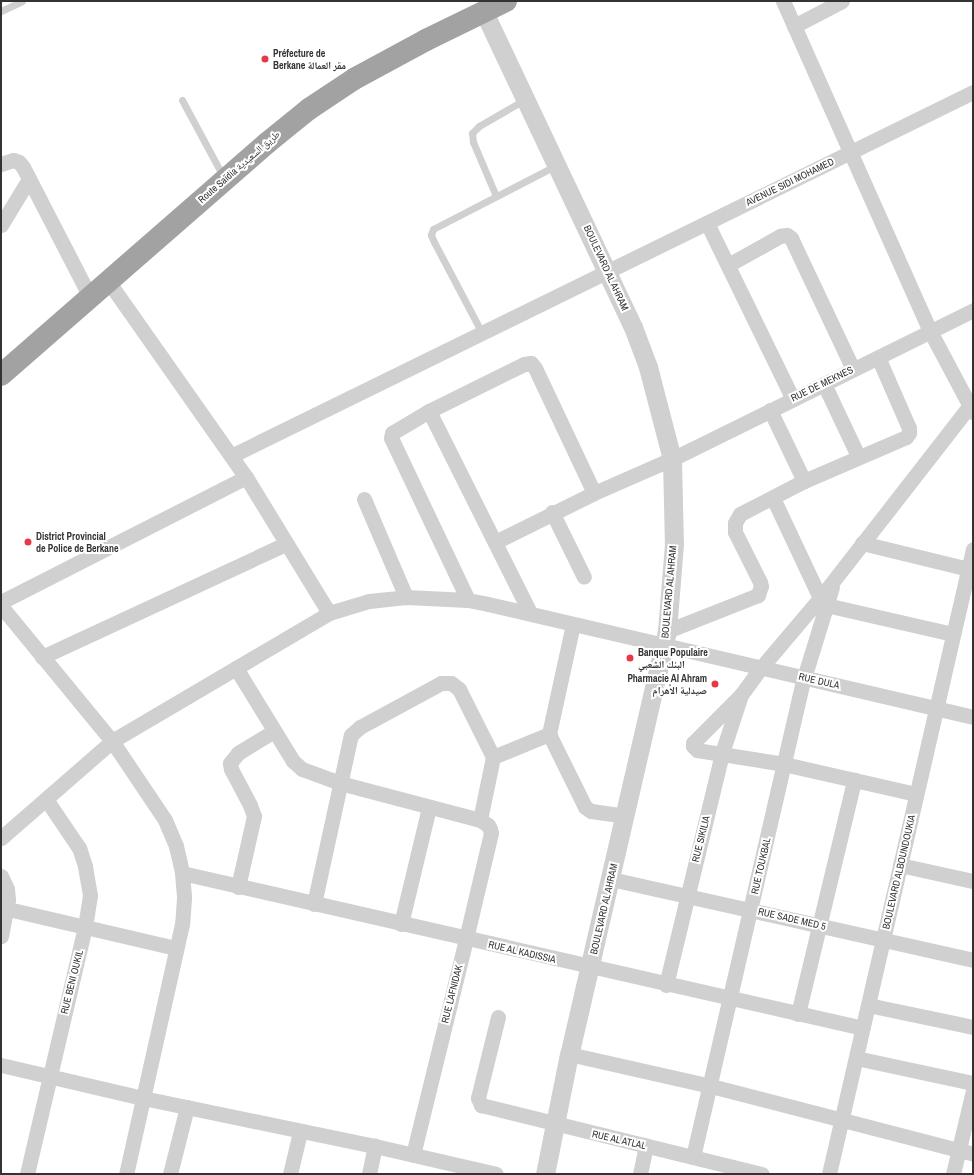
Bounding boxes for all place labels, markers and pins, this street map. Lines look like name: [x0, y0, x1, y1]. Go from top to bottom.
place label: Préfecture de Berkane مقر العمالة: [273, 47, 346, 70]
marker: Préfecture de Berkane مقر العمالة: [260, 54, 270, 64]
place label: District Provincial de Police de Berkane: [36, 530, 118, 554]
marker: District Provincial de Police de Berkane: [23, 537, 33, 547]
place label: Banque Populaire البنك الشعبي: [638, 646, 708, 670]
marker: Banque Populaire البنك الشعبي: [625, 653, 635, 663]
place label: Pharmacie Al Ahram صيدلية الأهرام: [627, 672, 707, 696]
marker: Pharmacie Al Ahram صيدلية الأهرام: [710, 679, 720, 689]

